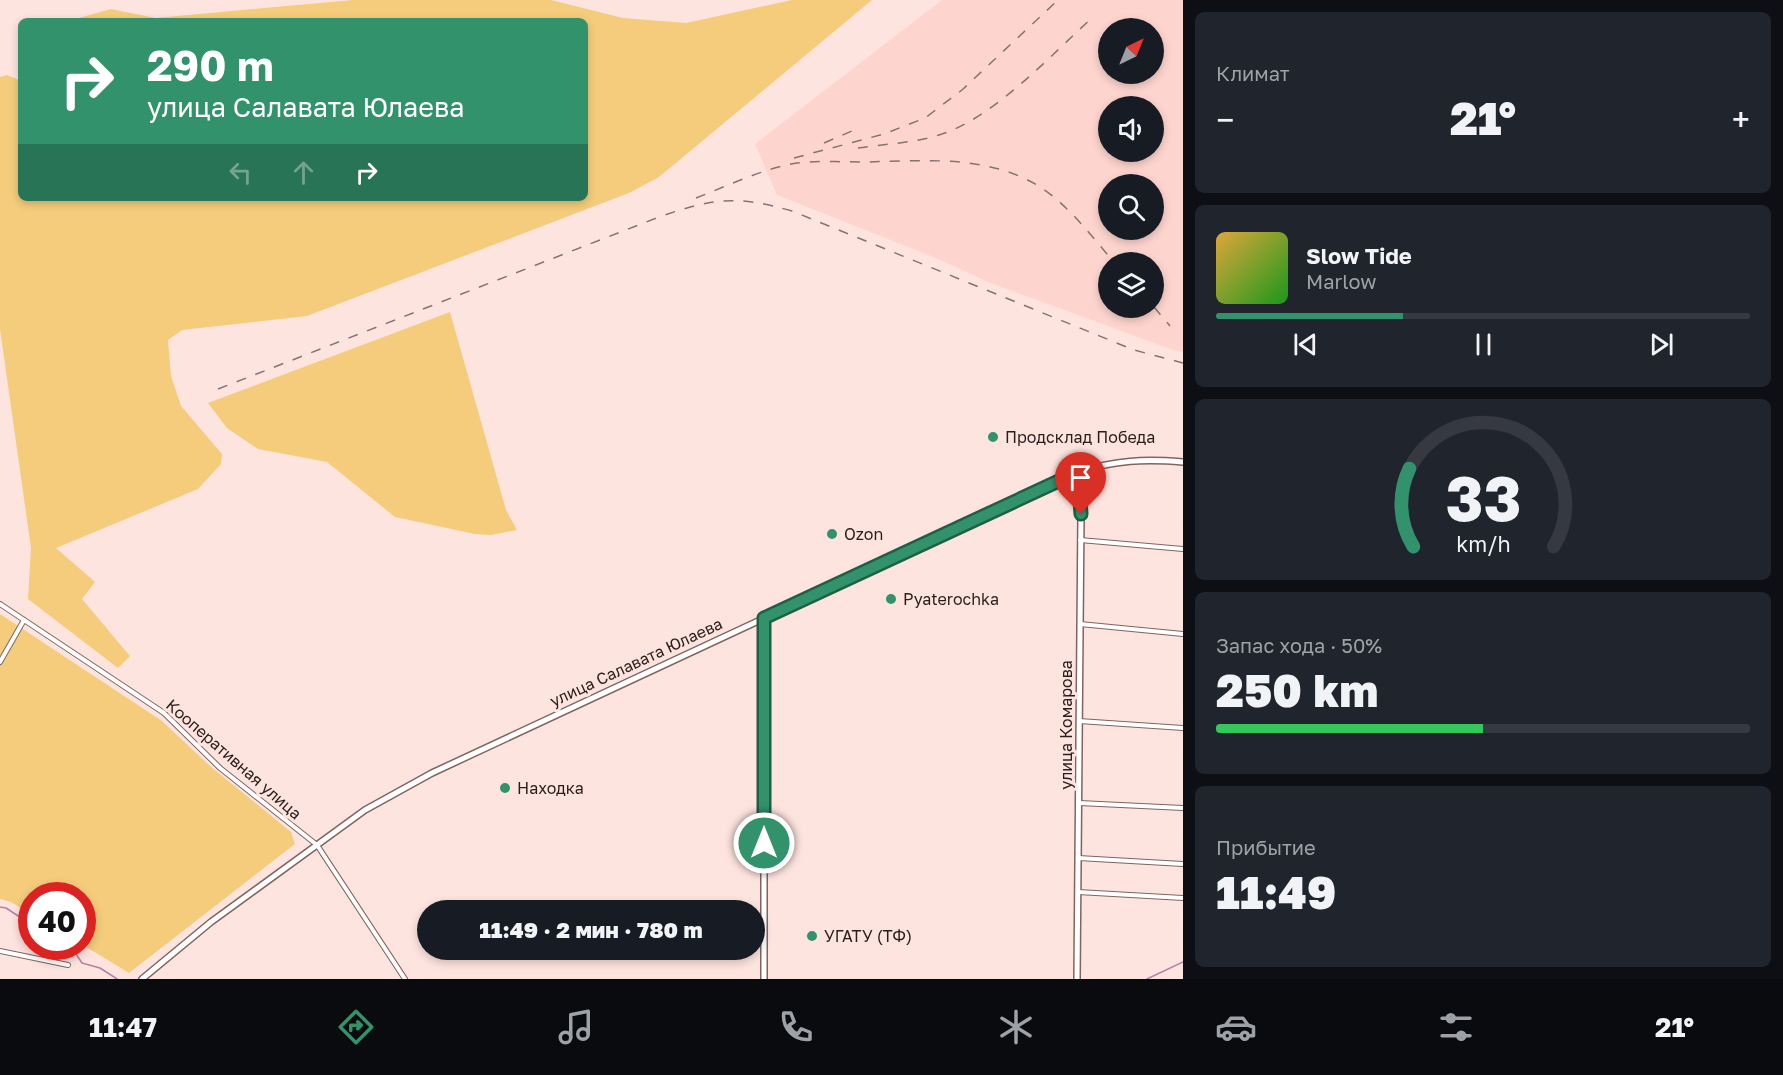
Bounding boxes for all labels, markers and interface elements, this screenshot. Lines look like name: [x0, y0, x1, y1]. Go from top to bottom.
north arrow: [1098, 18, 1164, 84]
map controls: [1098, 18, 1164, 318]
text: 290 m: [147, 40, 274, 90]
icon: right: [48, 42, 126, 120]
text: Климат: [1216, 61, 1290, 85]
text: улица Салавата Юлаева: [147, 91, 465, 123]
text: 21°: [1450, 91, 1516, 145]
button: sound: [1098, 96, 1164, 162]
text: −: [1216, 100, 1234, 139]
text: +: [1732, 100, 1750, 139]
icon: left: [224, 156, 257, 189]
icon: ahead: [287, 156, 320, 189]
icon: right: [350, 156, 383, 189]
button: search: [1098, 174, 1164, 240]
text: Slow Tide: [1306, 242, 1412, 269]
button: layers: [1098, 252, 1164, 318]
text: Marlow: [1306, 269, 1377, 293]
icon: previous: [1289, 328, 1322, 361]
icon: pause: [1467, 328, 1500, 361]
icon: next: [1645, 328, 1678, 361]
place label: Продсклад Победа: [1005, 427, 1155, 447]
marker: Продсклад Победа: [986, 430, 1000, 444]
pin: [1055, 452, 1106, 514]
text: 33: [1445, 460, 1521, 535]
icon: arrive: [1064, 461, 1097, 494]
place label: Ozon: [844, 524, 883, 544]
marker: Ozon: [825, 527, 839, 541]
text: km/h: [1456, 531, 1510, 557]
place label: Pyaterochka: [903, 589, 999, 609]
marker: Pyaterochka: [884, 592, 898, 606]
street label: улица Салавата Юлаева: [547, 613, 725, 711]
text: Запас хода · 50%: [1216, 633, 1382, 657]
street label: улица Комарова: [1056, 660, 1076, 790]
text: 250 km: [1216, 663, 1378, 717]
street label: Кооперативная улица: [162, 695, 306, 823]
place label: Находка: [517, 778, 584, 798]
marker: Находка: [498, 781, 512, 795]
position arrow: [732, 811, 796, 875]
text: Прибытие: [1216, 835, 1316, 859]
text: 11:49: [1216, 865, 1336, 919]
speed limit sign: 40: [18, 882, 96, 960]
text: 11:49 · 2 мин · 780 m: [479, 916, 703, 943]
place label: УГАТУ (ТФ): [824, 926, 912, 946]
marker: УГАТУ (ТФ): [805, 929, 819, 943]
icon: directions: [335, 1006, 377, 1048]
icon: music: [555, 1006, 597, 1048]
icon: phone: [775, 1006, 817, 1048]
icon: climate: [995, 1006, 1037, 1048]
icon: car: [1215, 1006, 1257, 1048]
icon: filters: [1435, 1006, 1477, 1048]
text: 11:47: [89, 1011, 157, 1043]
text: 21°: [1655, 1011, 1694, 1043]

